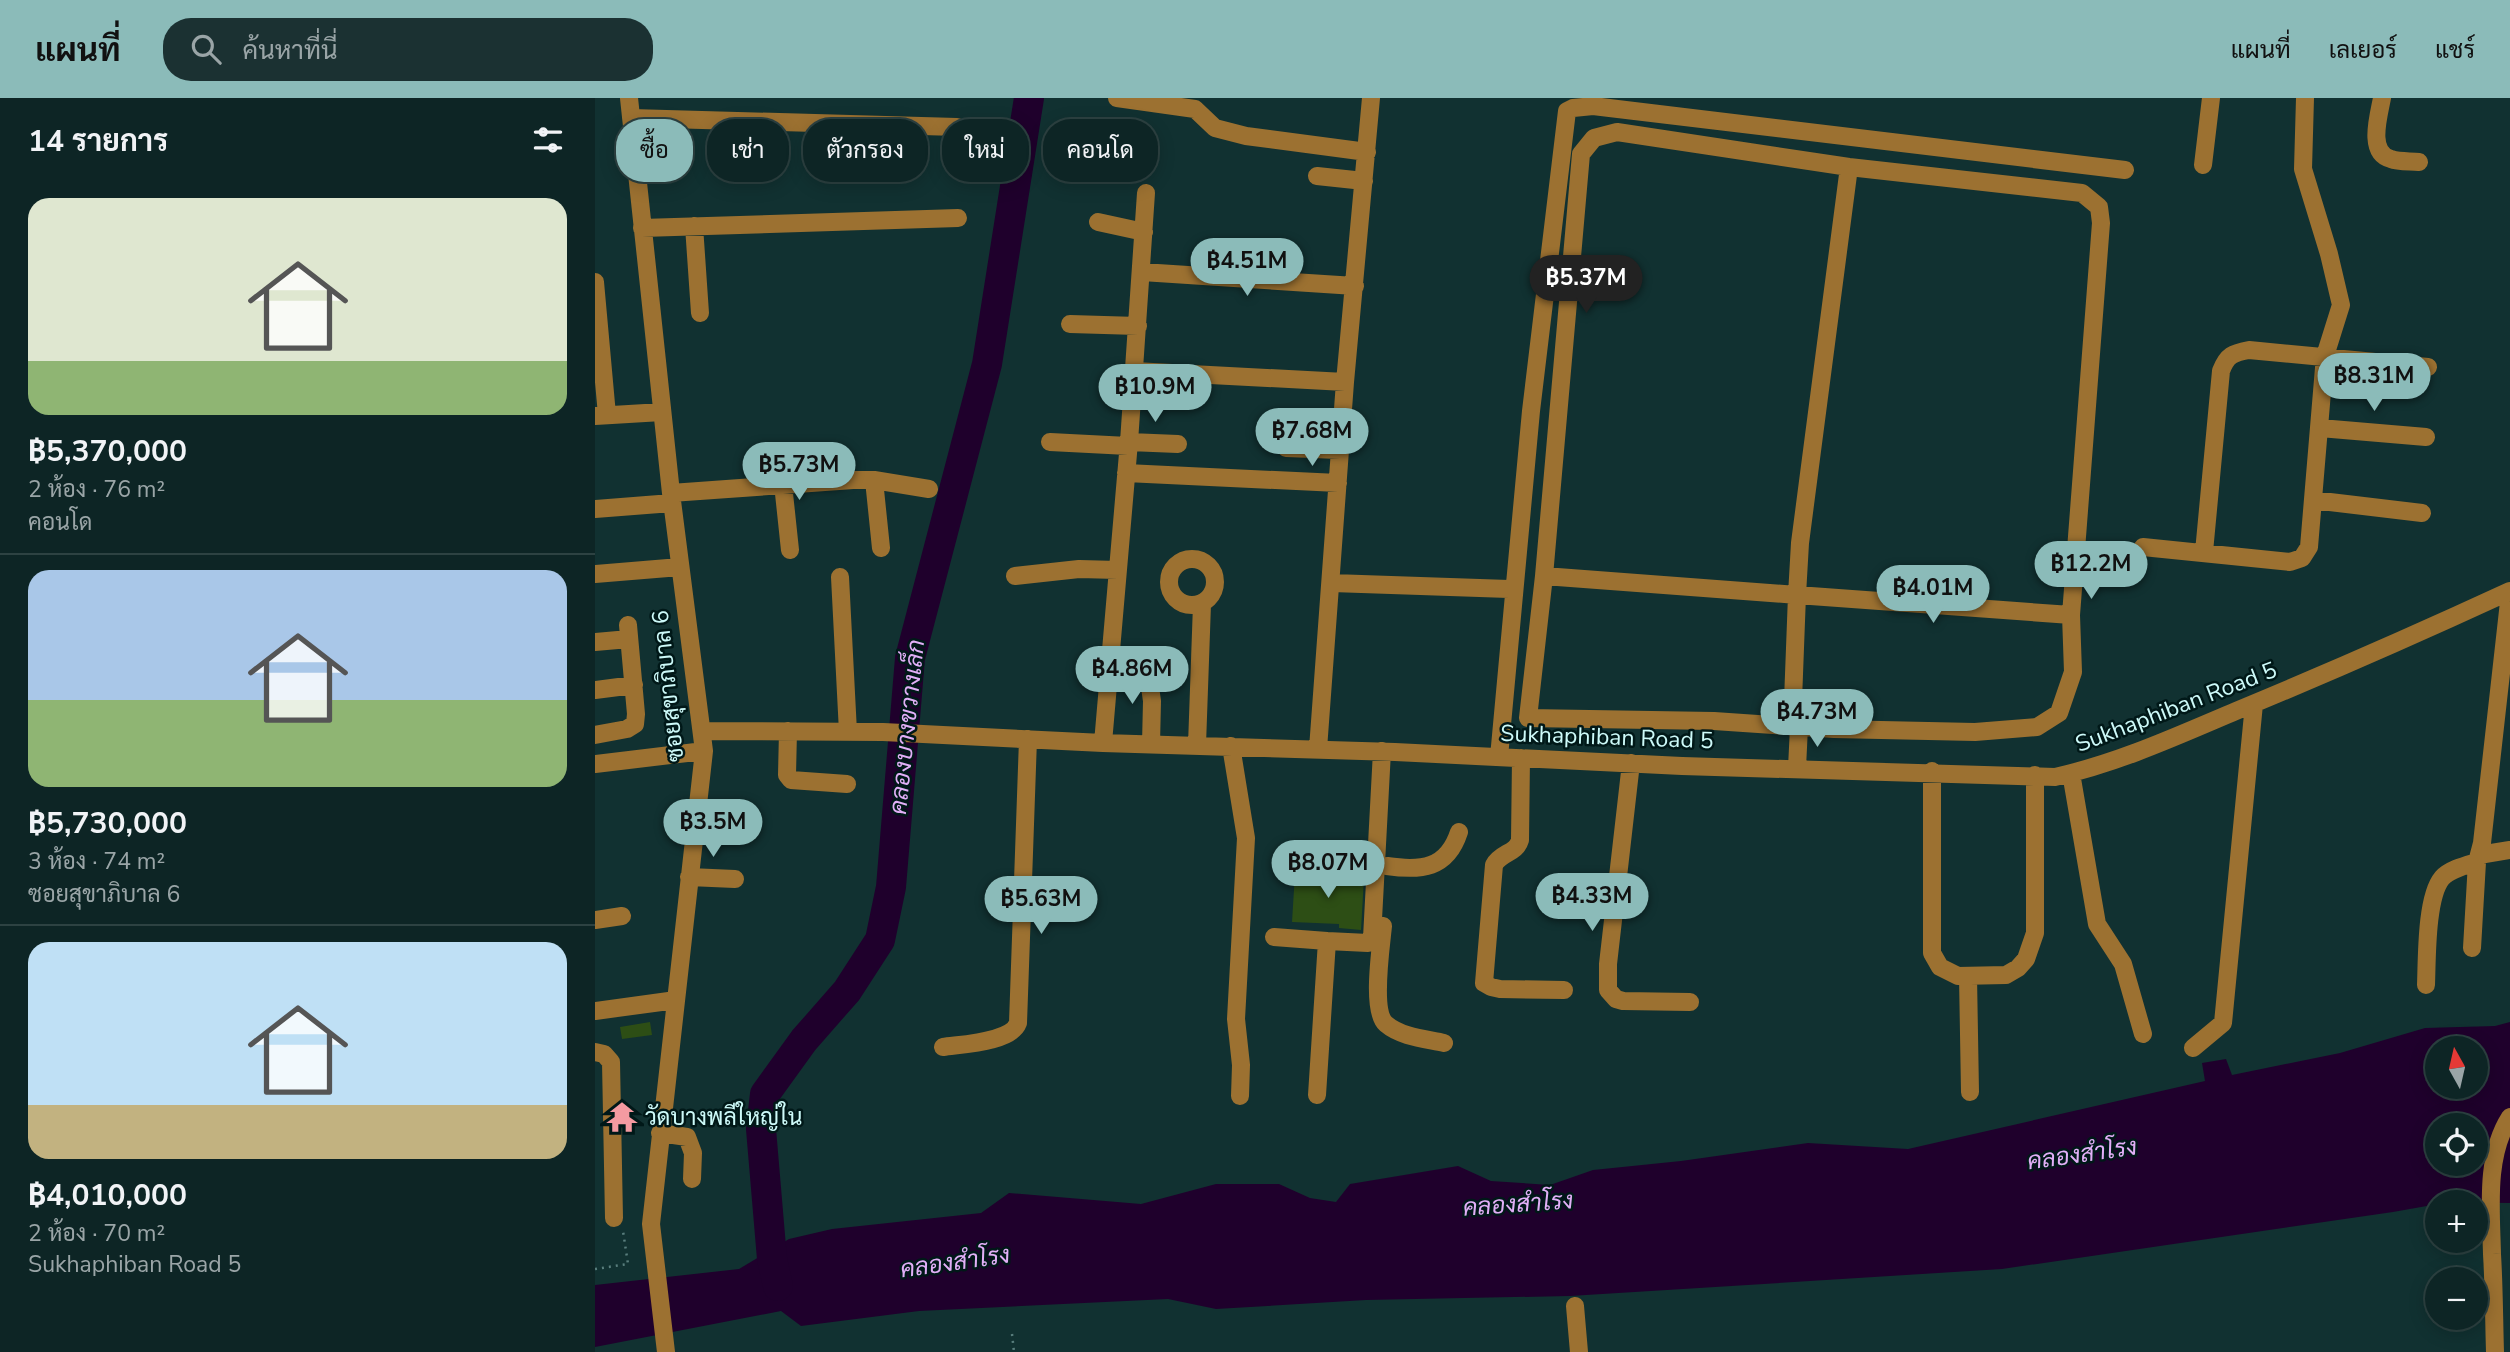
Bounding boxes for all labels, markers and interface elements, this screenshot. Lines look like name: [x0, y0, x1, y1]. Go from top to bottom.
search box: [163, 18, 653, 81]
text: แผนที่: [35, 28, 121, 73]
icon: search: [187, 30, 225, 68]
text: ค้นหาที่นี่: [243, 33, 338, 68]
text: แผนที่: [2231, 34, 2291, 66]
text: เลเยอร์: [2329, 34, 2397, 66]
text: แชร์: [2435, 34, 2475, 66]
chip: ซื้อ: [616, 119, 693, 182]
chip: เช่า: [707, 119, 789, 182]
chip: ตัวกรอง: [803, 119, 928, 182]
chip: ใหม่: [942, 119, 1029, 182]
chip: คอนโด: [1043, 119, 1158, 182]
text: 14 รายการ: [28, 121, 168, 162]
icon: filters: [529, 121, 567, 159]
pin: ฿4.51M: [1190, 238, 1304, 298]
icon: home: [235, 243, 361, 369]
text: ฿4.51M: [1207, 245, 1287, 276]
pin: ฿5.37M: [1529, 256, 1643, 315]
text: ฿5.37M: [1546, 262, 1626, 293]
pin: ฿8.31M: [2317, 354, 2431, 413]
text: ฿8.31M: [2334, 360, 2414, 391]
pin: ฿10.9M: [1098, 364, 1212, 424]
text: ฿10.9M: [1115, 371, 1195, 402]
pin: ฿7.68M: [1255, 408, 1369, 468]
text: ฿7.68M: [1272, 415, 1352, 446]
text: ฿5,370,000: [28, 431, 187, 472]
pin: ฿5.73M: [742, 442, 856, 502]
text: ฿5.73M: [759, 449, 839, 480]
text: 2 ห้อง · 76 m²: [28, 474, 165, 505]
text: คอนโด: [28, 507, 92, 538]
pin: ฿12.2M: [2034, 542, 2148, 601]
text: ฿12.2M: [2051, 548, 2131, 579]
pin: ฿4.01M: [1876, 566, 1990, 625]
text: ฿4.01M: [1893, 572, 1973, 603]
street label: ซอยสุขาภิบาล 6: [645, 609, 691, 763]
icon: home: [235, 615, 361, 741]
water label: คลองบางขวางเล็ก: [881, 638, 932, 816]
pin: ฿4.86M: [1075, 646, 1189, 706]
text: ฿4.86M: [1092, 653, 1172, 684]
street label: Sukhaphiban Road 5: [2071, 654, 2281, 760]
pin: ฿4.73M: [1760, 690, 1874, 749]
text: ฿4.73M: [1777, 696, 1857, 727]
street label: Sukhaphiban Road 5: [1500, 718, 1714, 756]
pin: ฿3.5M: [664, 800, 762, 859]
text: ฿5,730,000: [28, 803, 187, 844]
text: ฿3.5M: [679, 806, 747, 837]
pin: ฿8.07M: [1271, 840, 1385, 900]
text: 3 ห้อง · 74 m²: [28, 846, 165, 877]
text: ฿8.07M: [1288, 847, 1368, 878]
pin: ฿4.33M: [1535, 874, 1649, 933]
pin: ฿5.63M: [984, 876, 1098, 936]
text: ซอยสุขาภิบาล 6: [28, 879, 180, 910]
text: ฿4.33M: [1552, 880, 1632, 911]
text: ฿5.63M: [1001, 883, 1081, 914]
icon: home: [235, 987, 361, 1113]
north arrow: [2425, 1036, 2489, 1099]
map controls: [2425, 1036, 2488, 1330]
temple icon: วัดบางพลีใหญ่ใน: [605, 1100, 639, 1134]
place label: วัดบางพลีใหญ่ใน: [645, 1101, 802, 1133]
button: locate: [2425, 1113, 2488, 1176]
water label: คลองสำโรง: [2025, 1130, 2139, 1178]
text: ฿4,010,000: [28, 1175, 187, 1216]
water label: คลองสำโรง: [1462, 1184, 1574, 1224]
button: +: [2425, 1190, 2488, 1253]
text: 2 ห้อง · 70 m²: [28, 1218, 165, 1249]
water label: คลองสำโรง: [898, 1238, 1012, 1286]
text: Sukhaphiban Road 5: [28, 1249, 241, 1280]
button: −: [2425, 1267, 2488, 1330]

